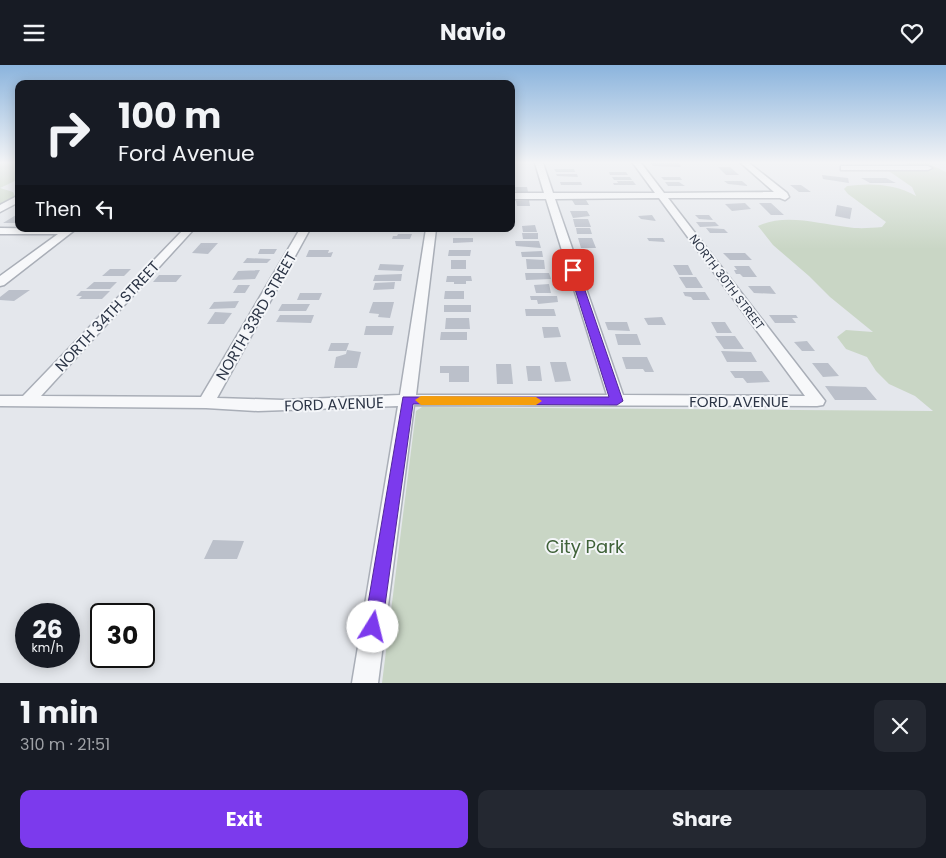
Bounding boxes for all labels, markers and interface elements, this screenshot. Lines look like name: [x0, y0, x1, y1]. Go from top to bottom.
text: Navio: [440, 17, 506, 48]
icon: menu: [20, 19, 48, 47]
icon: heart: [898, 19, 926, 47]
text: 100 m: [118, 91, 221, 140]
icon: right: [35, 100, 100, 165]
text: Ford Avenue: [118, 138, 255, 169]
icon: left: [91, 195, 119, 223]
text: Then: [35, 196, 81, 223]
street label: NORTH 30TH STREET: [685, 231, 769, 334]
street label: NORTH 33RD STREET: [211, 248, 301, 384]
pin: [552, 249, 594, 291]
street label: NORTH 34TH STREET: [50, 256, 164, 376]
icon: arrive: [559, 256, 587, 284]
street label: FORD AVENUE: [689, 391, 789, 412]
street label: FORD AVENUE: [284, 392, 384, 416]
park label: City Park: [546, 534, 625, 559]
position arrow: [346, 600, 398, 652]
speed limit sign: 30: [90, 603, 155, 668]
text: 26: [32, 612, 63, 647]
text: km/h: [32, 639, 63, 656]
text: 1 min: [20, 691, 98, 734]
button: close: [874, 700, 926, 752]
text: 310 m · 21:51: [20, 733, 110, 756]
button: Exit: [20, 790, 468, 848]
button: Share: [478, 790, 926, 848]

